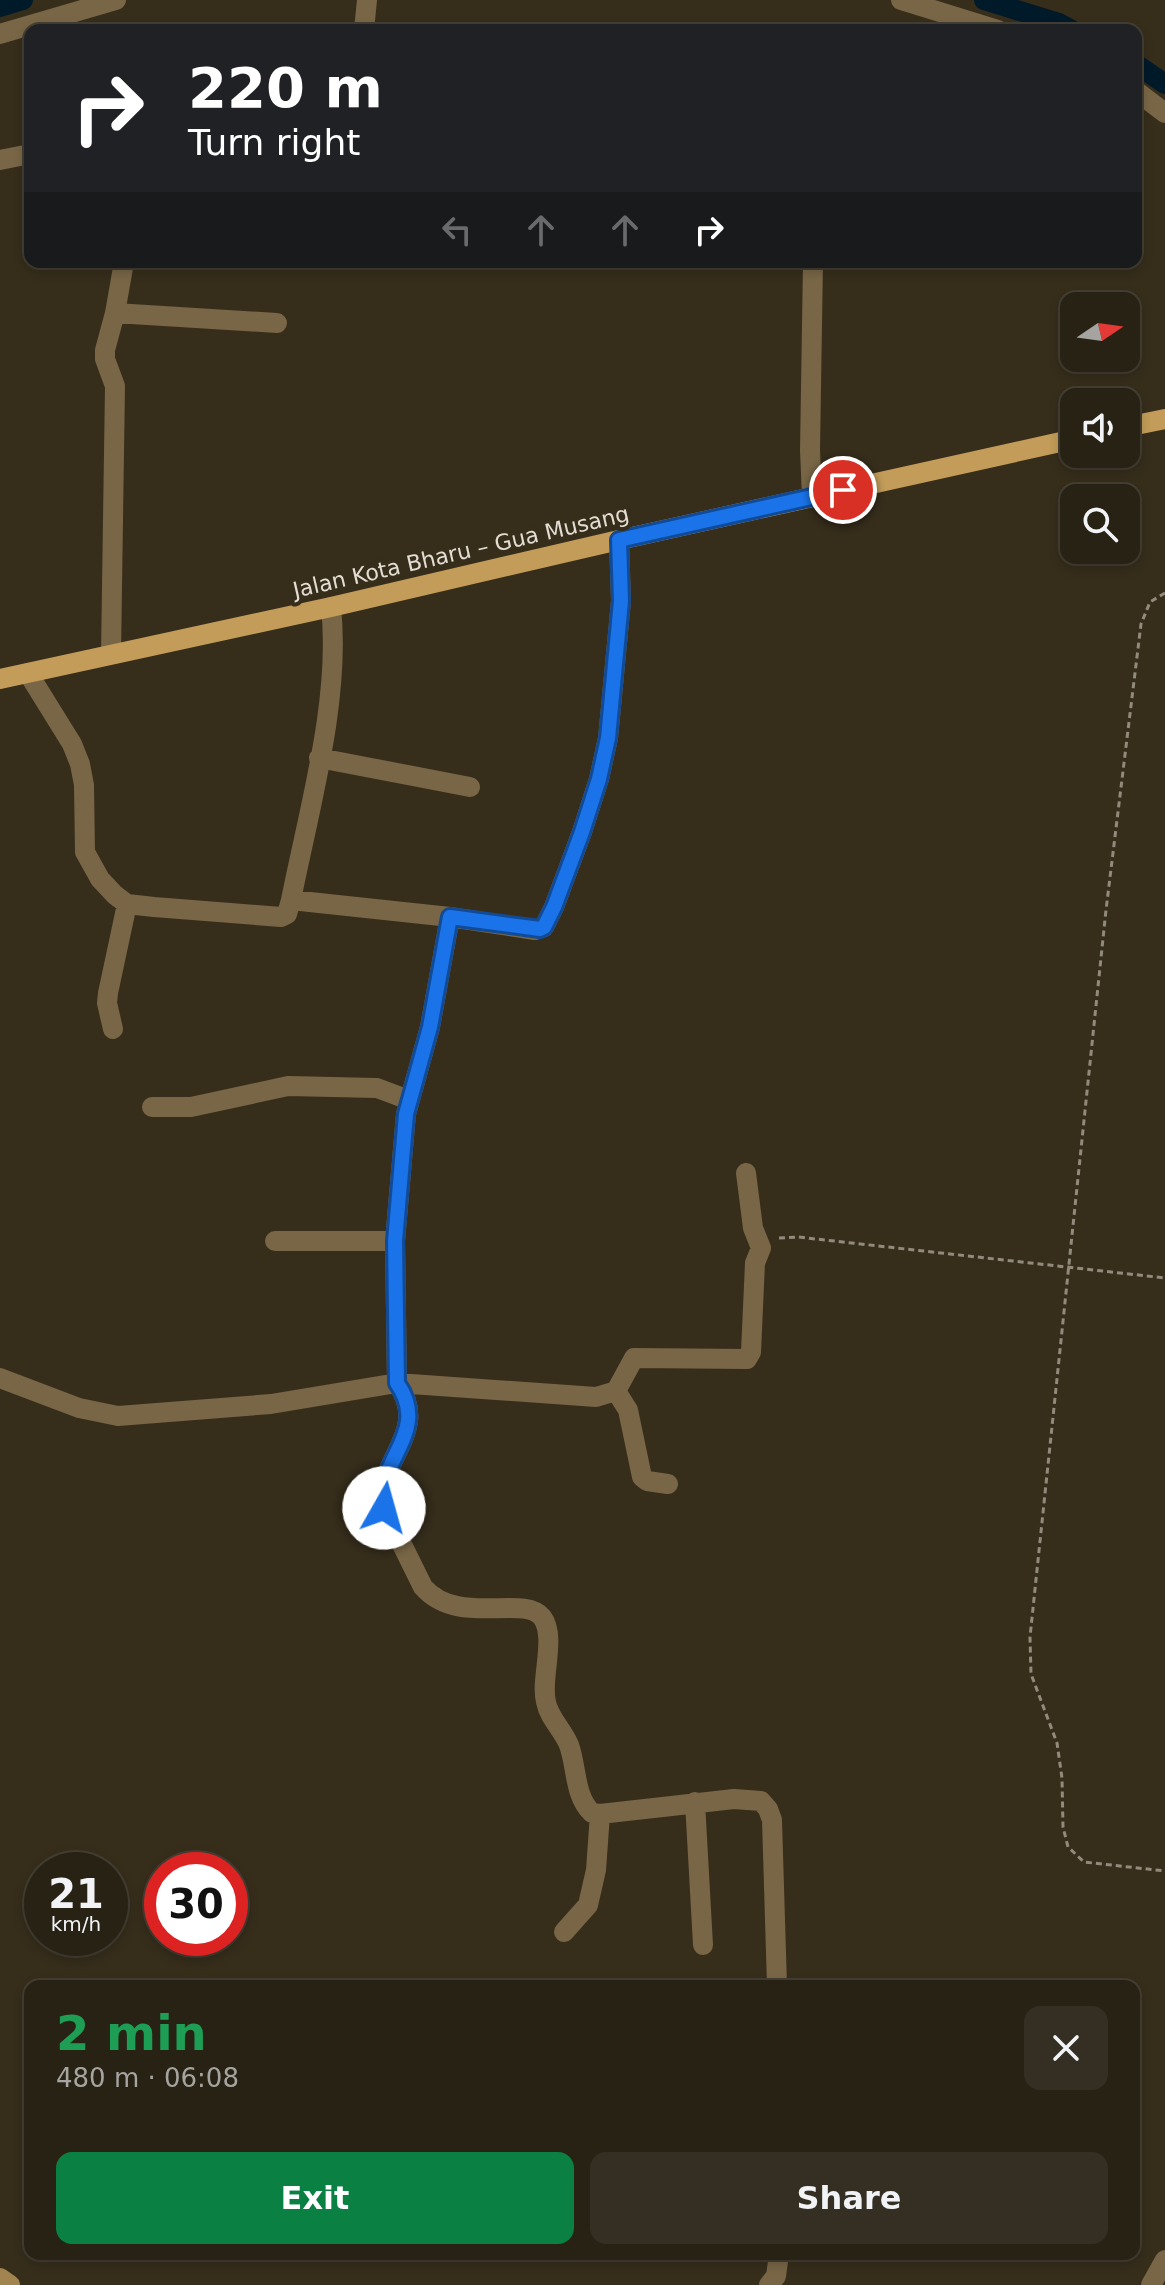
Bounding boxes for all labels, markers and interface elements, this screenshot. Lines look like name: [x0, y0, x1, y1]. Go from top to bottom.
text: 220 m: [188, 55, 383, 120]
icon: right: [56, 56, 160, 160]
text: Turn right: [188, 122, 360, 163]
icon: left: [435, 208, 479, 252]
icon: ahead: [519, 208, 563, 252]
icon: ahead: [603, 208, 647, 252]
icon: right: [687, 208, 731, 252]
north arrow: [1060, 292, 1140, 372]
map controls: [1060, 292, 1140, 564]
button: sound: [1060, 388, 1140, 468]
pin: [809, 456, 877, 524]
icon: arrive: [821, 468, 865, 512]
button: search: [1060, 484, 1140, 564]
street label: Jalan Kota Bharu – Gua Musang: [289, 501, 631, 603]
position arrow: [342, 1466, 426, 1550]
speed limit sign: 30: [144, 1852, 248, 1956]
text: 21: [48, 1871, 104, 1917]
text: km/h: [51, 1912, 101, 1936]
text: 2 min: [56, 2005, 207, 2061]
button: close: [1024, 2006, 1108, 2090]
text: 480 m · 06:08: [56, 2063, 239, 2093]
button: Exit: [56, 2152, 574, 2244]
button: Share: [590, 2152, 1108, 2244]

